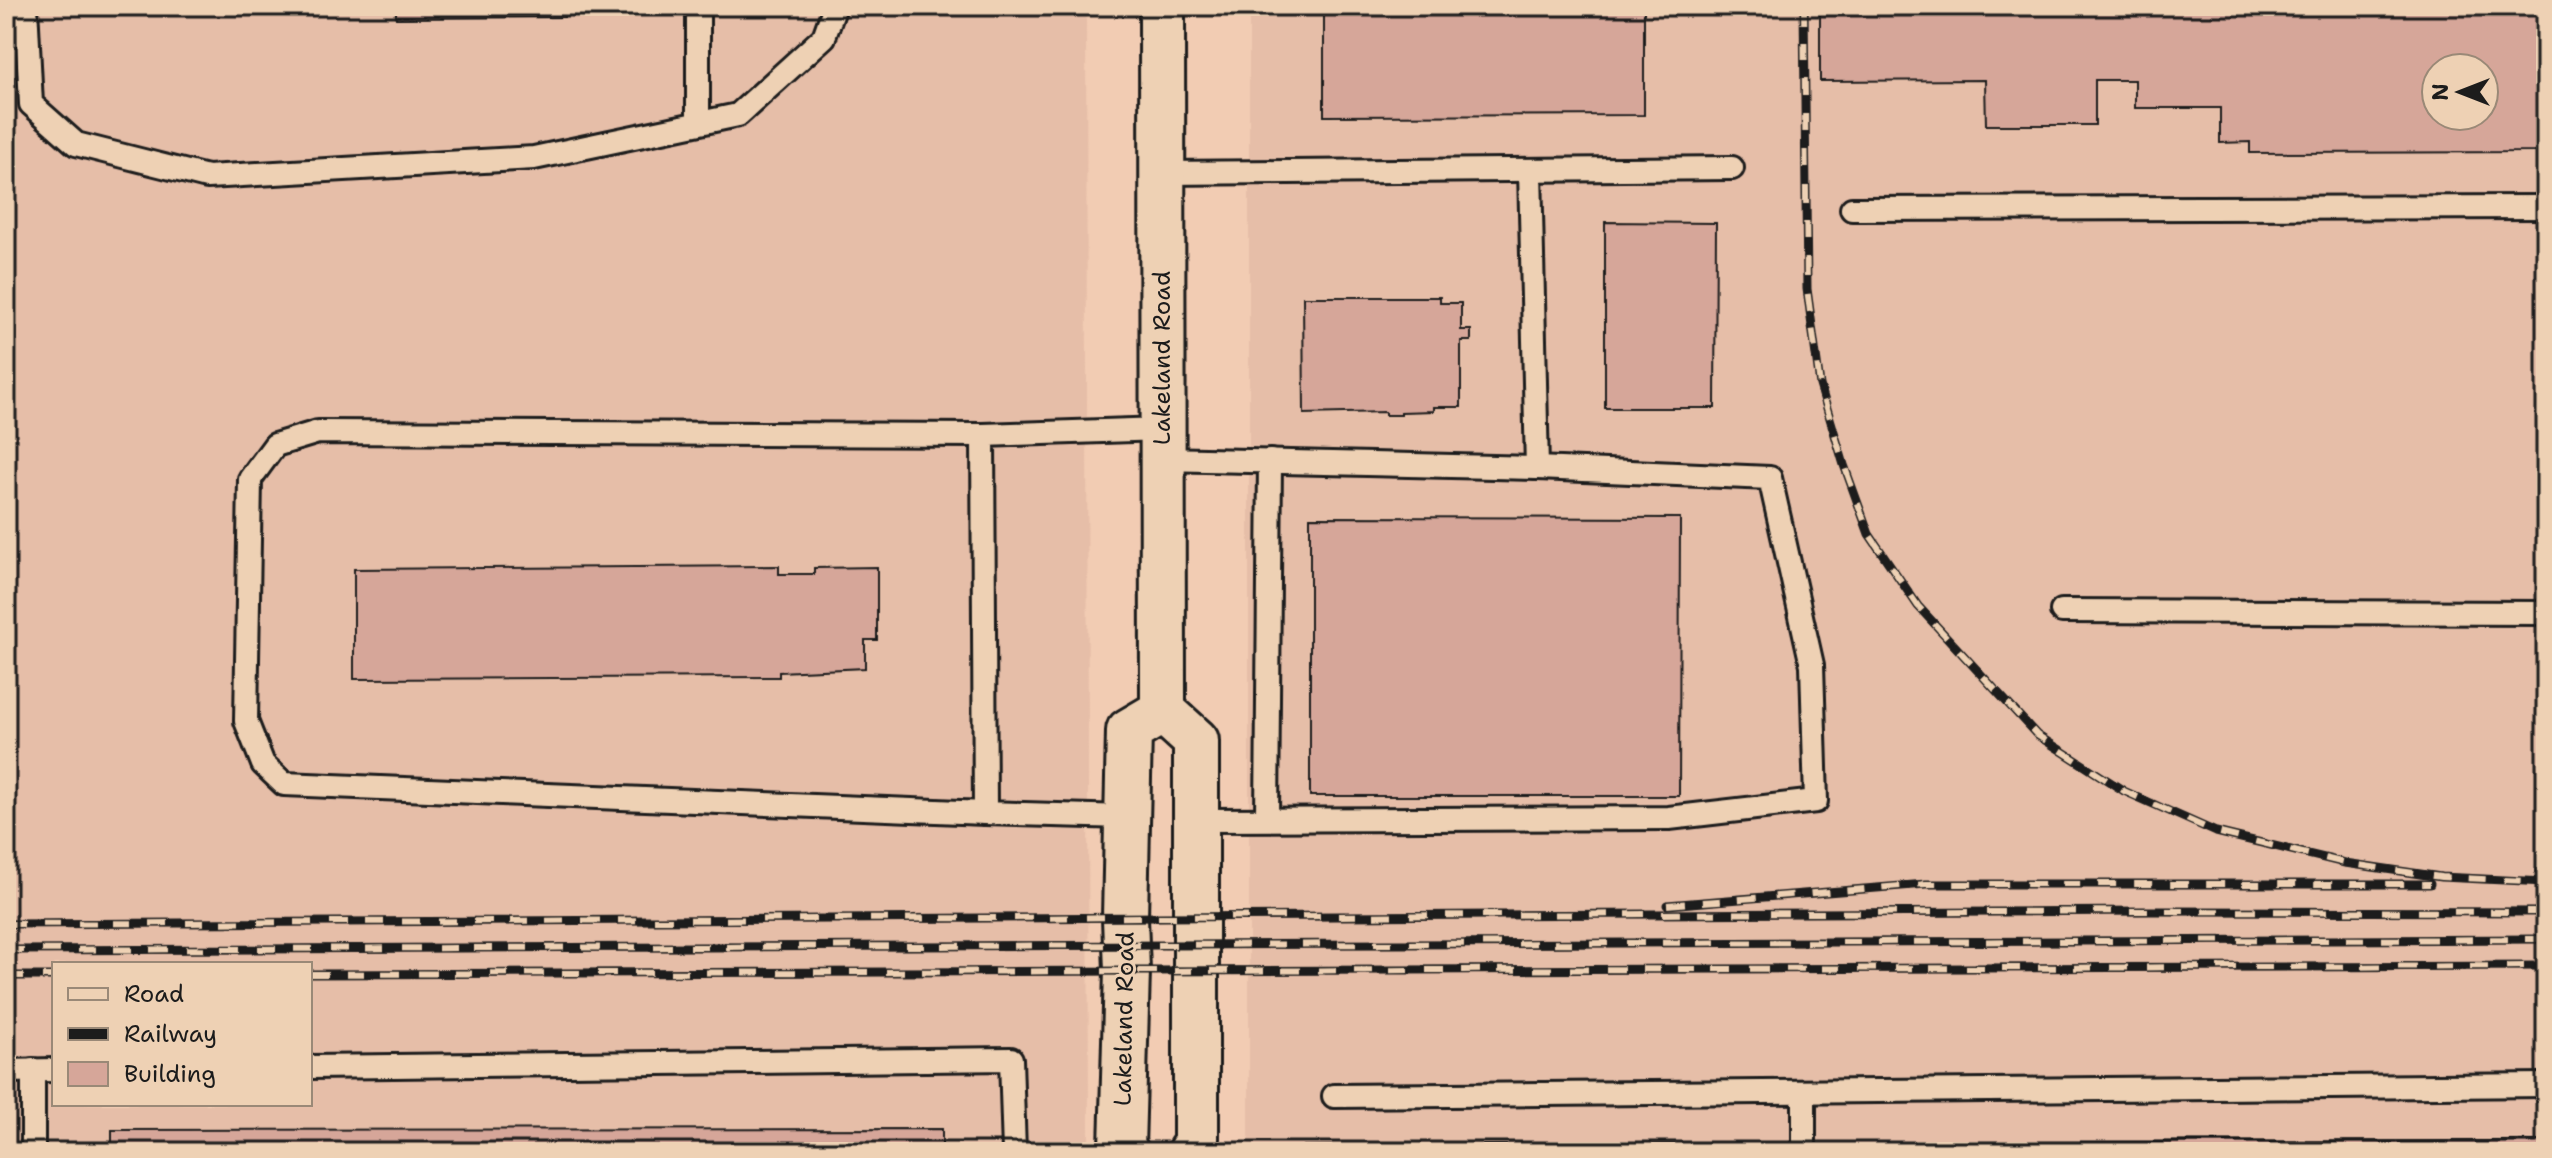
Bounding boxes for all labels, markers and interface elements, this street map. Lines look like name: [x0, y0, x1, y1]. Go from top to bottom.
north arrow: [2420, 52, 2500, 132]
text: N: [2426, 83, 2455, 101]
street label: Lakeland Road: [1146, 271, 1178, 445]
street label: Lakeland Road: [1106, 931, 1142, 1107]
legend: [52, 962, 312, 1106]
text: Road: [124, 978, 184, 1010]
text: Railway: [124, 1018, 217, 1050]
text: Building: [124, 1058, 216, 1090]

